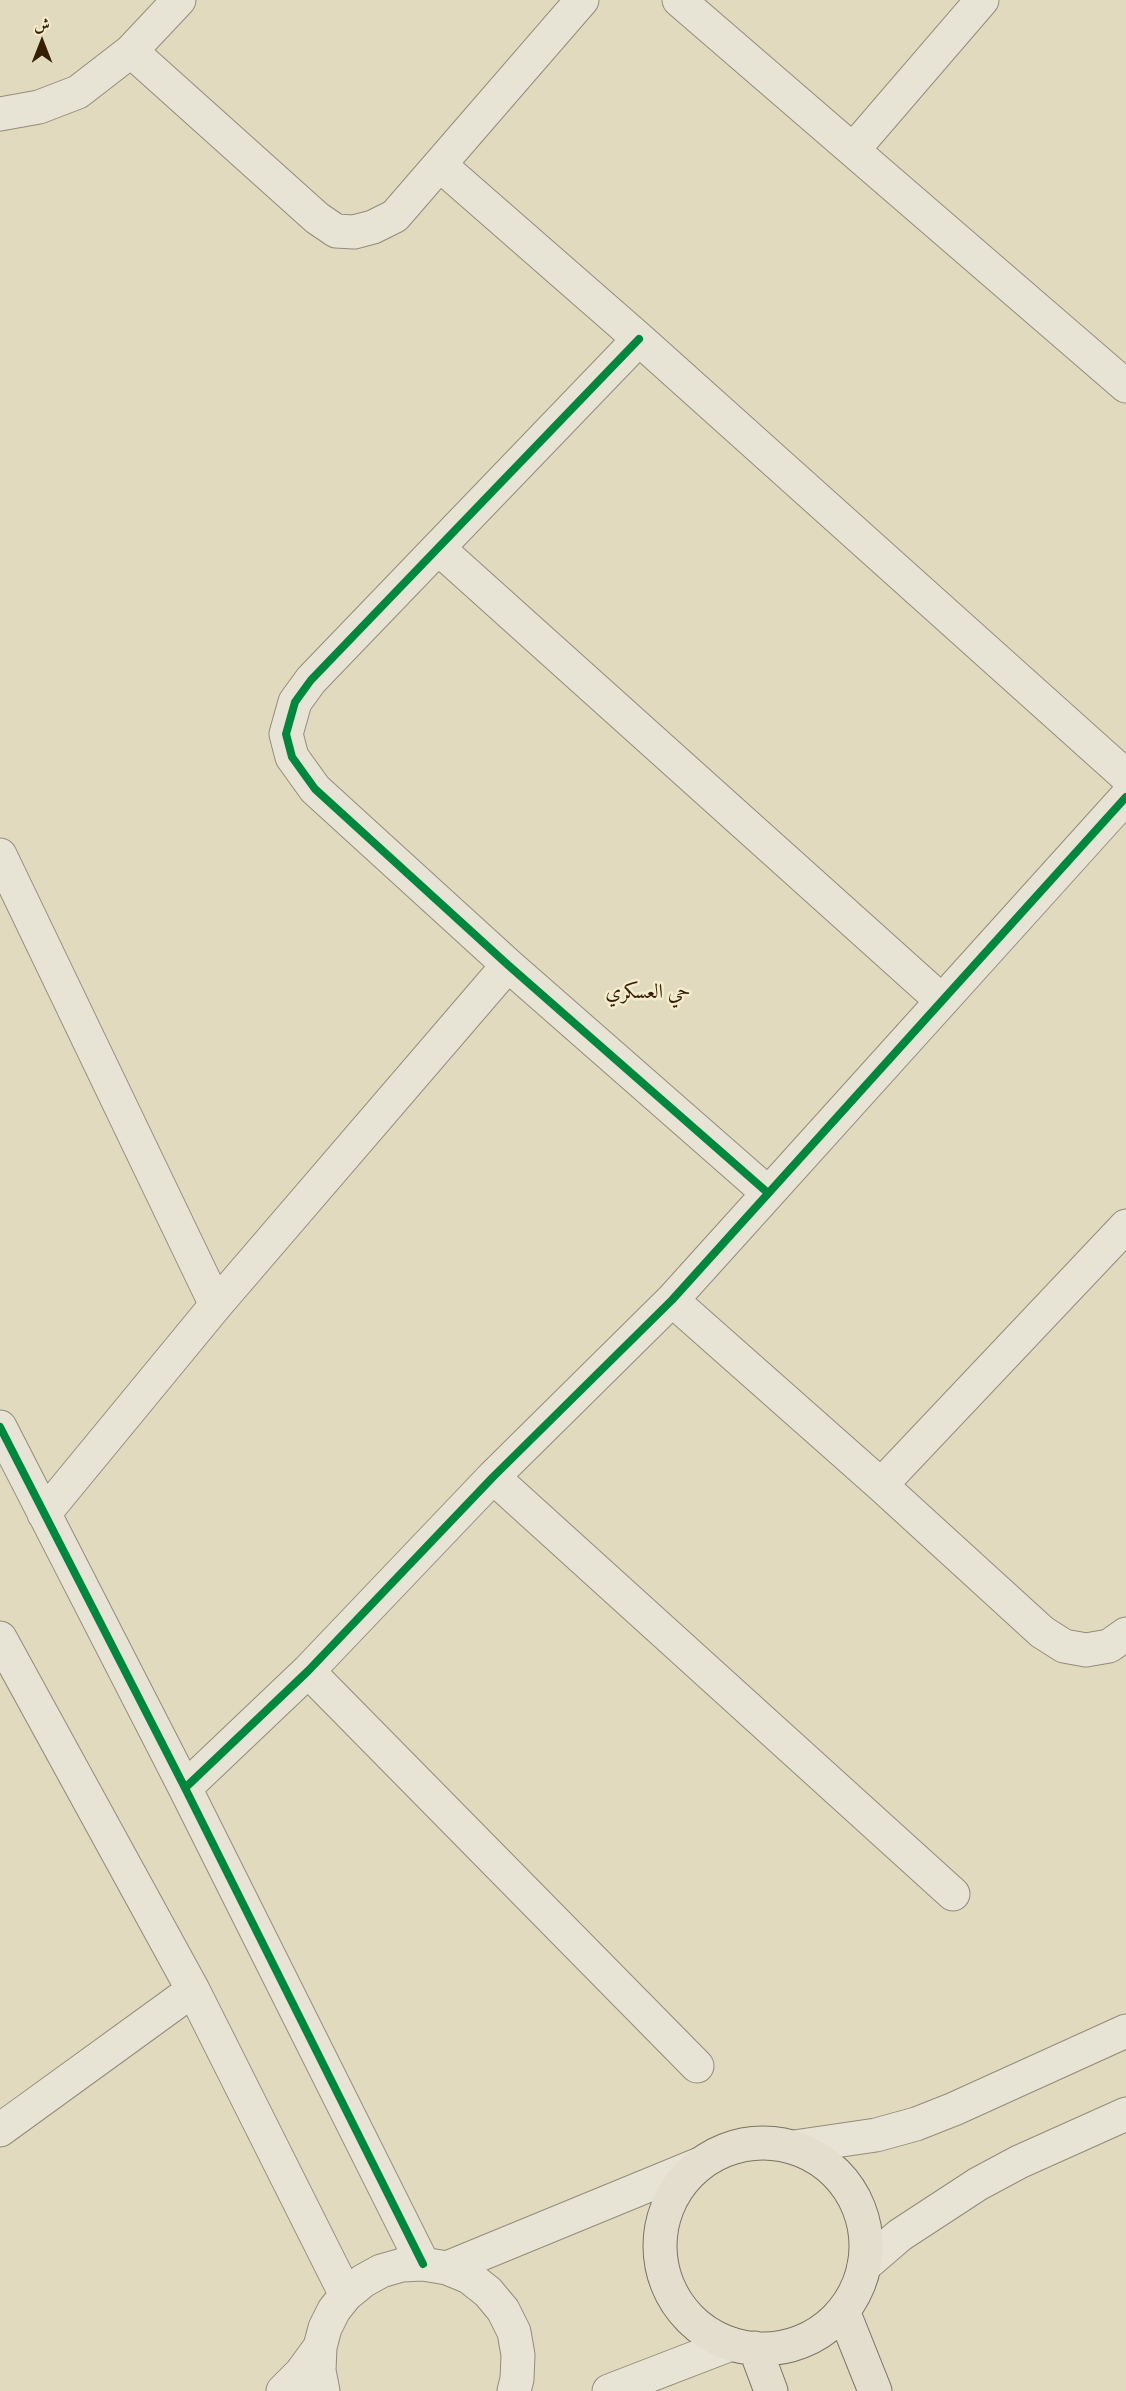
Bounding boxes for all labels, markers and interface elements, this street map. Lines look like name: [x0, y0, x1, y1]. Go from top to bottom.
north arrow: [12, 12, 72, 72]
text: ش: [34, 12, 50, 36]
district label: حي العسكري: [605, 980, 691, 1006]

